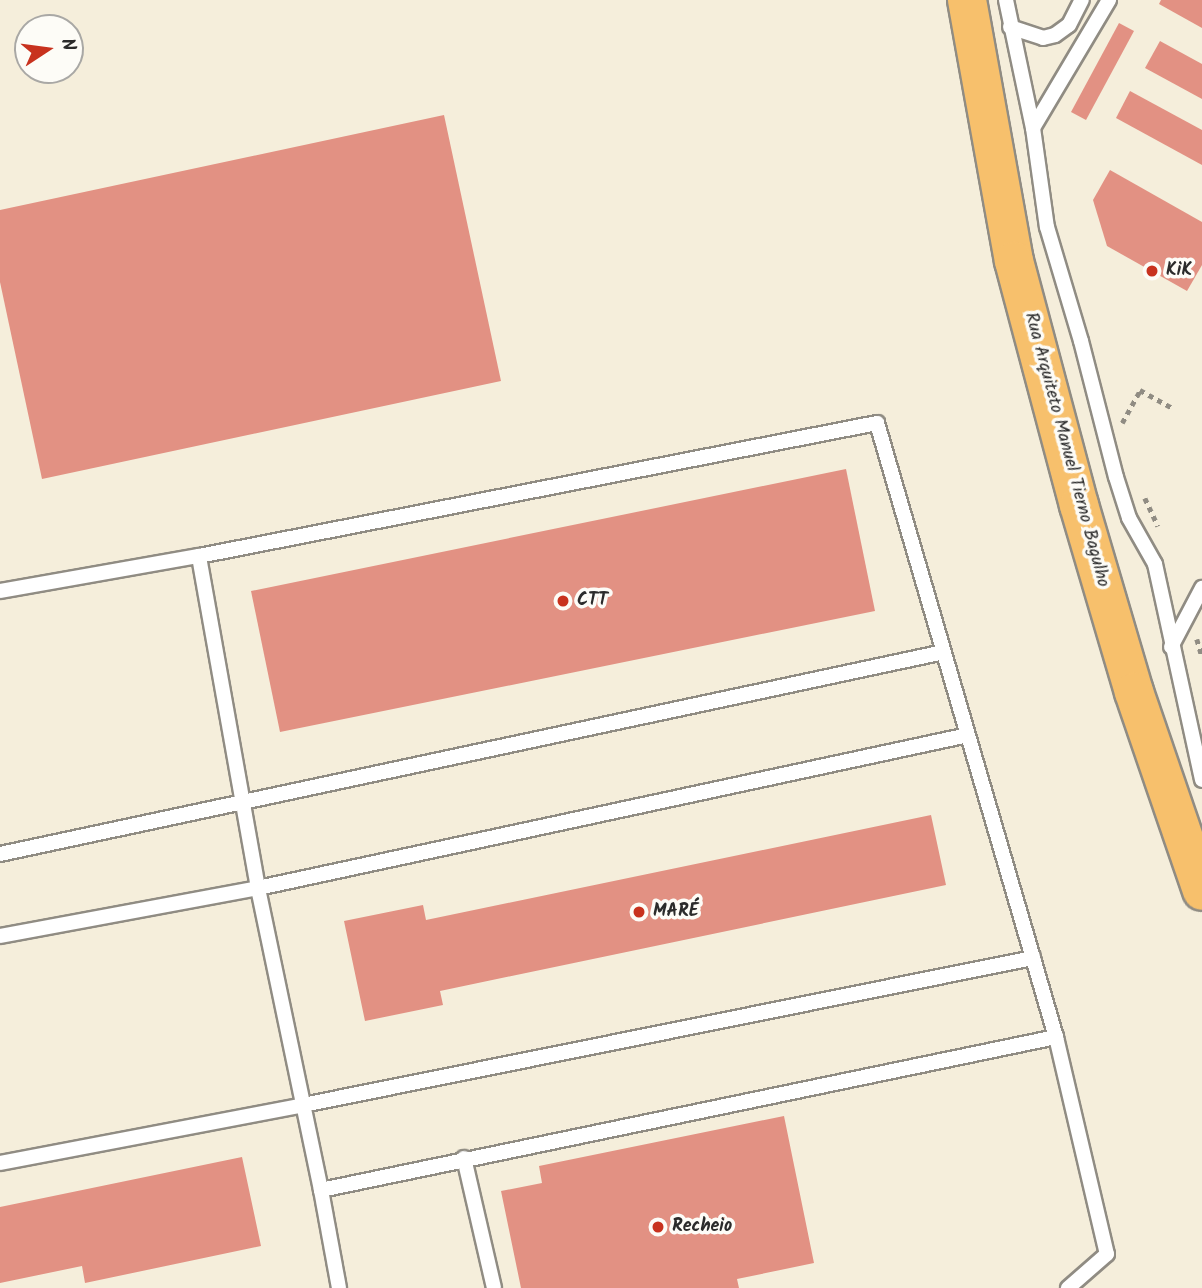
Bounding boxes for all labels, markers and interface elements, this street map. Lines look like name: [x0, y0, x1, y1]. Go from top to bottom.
north arrow: [14, 14, 84, 84]
text: N: [52, 36, 83, 54]
place label: KiK: [1166, 260, 1192, 282]
marker: KiK: [1144, 263, 1160, 279]
street label: Rua Arquiteto Manuel Tierno Bagulho: [1019, 310, 1113, 590]
place label: CTT: [577, 590, 608, 612]
marker: CTT: [555, 593, 571, 609]
place label: MARÉ: [653, 901, 699, 923]
marker: MARÉ: [631, 904, 647, 920]
place label: Recheio: [672, 1216, 732, 1238]
marker: Recheio: [650, 1219, 666, 1235]

